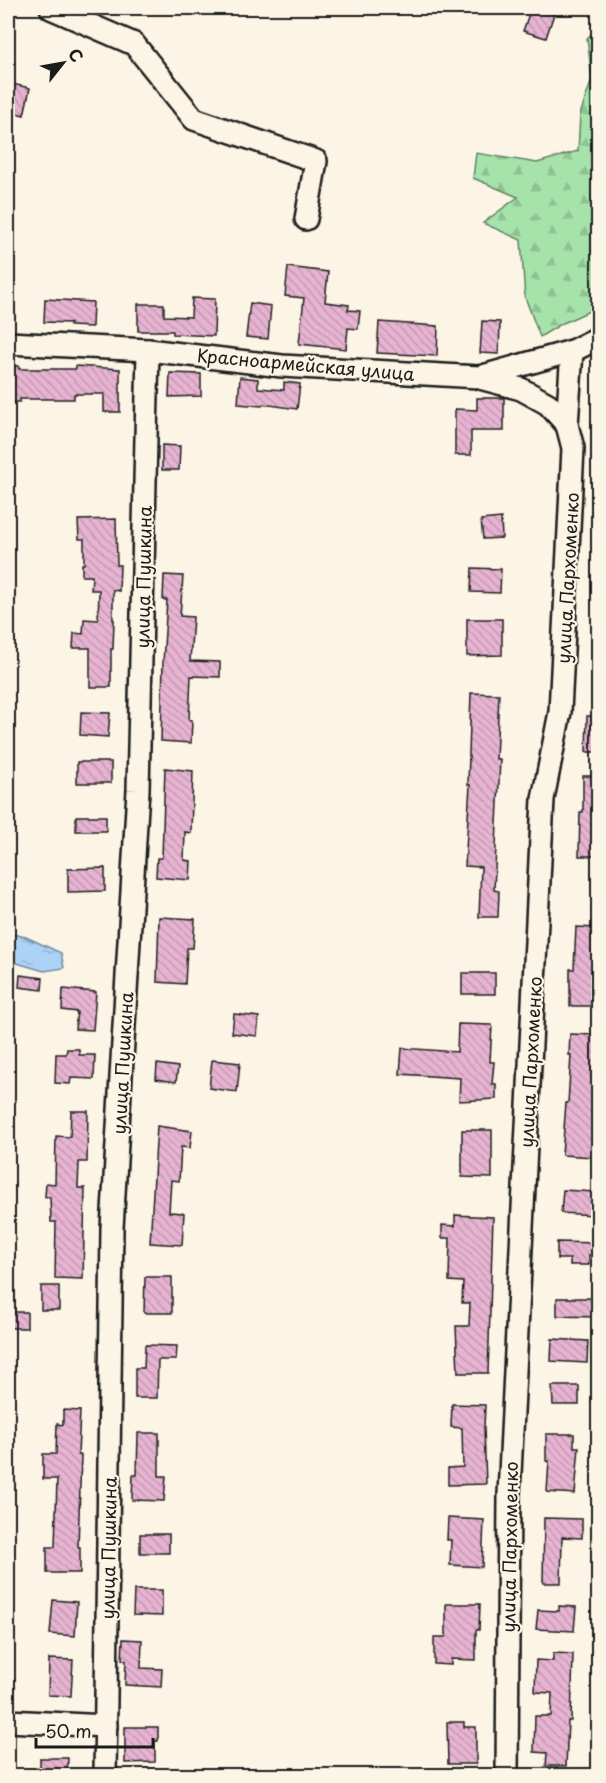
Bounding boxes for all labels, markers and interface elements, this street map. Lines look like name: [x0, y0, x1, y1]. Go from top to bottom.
north arrow: [33, 33, 93, 93]
text: С: [63, 43, 90, 66]
street label: Красноармейская улица: [196, 341, 417, 387]
street label: улица Пархоменко: [549, 492, 585, 664]
street label: улица Пушкина: [128, 505, 158, 649]
street label: улица Пархоменко: [512, 976, 548, 1148]
street label: улица Пушкина: [105, 990, 139, 1135]
street label: улица Пархоменко: [494, 1461, 524, 1633]
street label: улица Пушкина: [93, 1476, 123, 1620]
scale bar: [36, 1711, 153, 1749]
text: 50 m: [45, 1717, 92, 1744]

